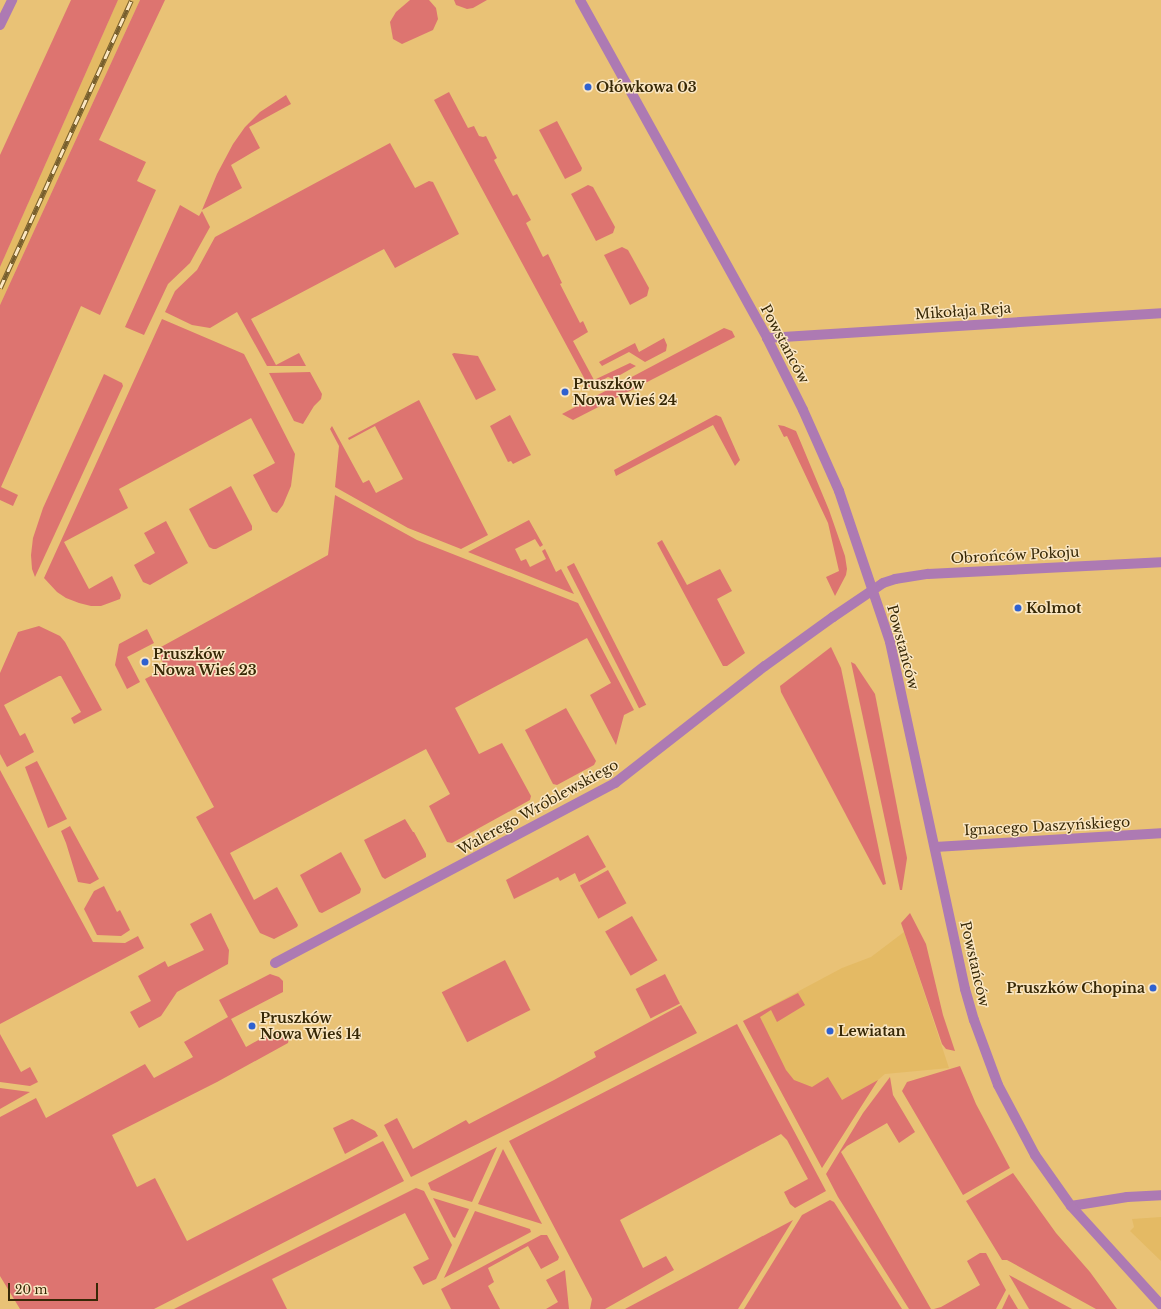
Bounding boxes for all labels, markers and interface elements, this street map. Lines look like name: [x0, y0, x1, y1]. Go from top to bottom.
place label: Ołówkowa 03: [596, 79, 697, 95]
marker: Ołówkowa 03: [583, 82, 593, 92]
street label: Mikołaja Reja: [914, 299, 1012, 323]
street label: Powstańców: [757, 302, 813, 386]
place label: Pruszków Nowa Wieś 24: [573, 376, 678, 408]
marker: Pruszków Nowa Wieś 24: [560, 387, 570, 397]
street label: Obrońców Pokoju: [950, 543, 1080, 567]
place label: Kolmot: [1026, 600, 1081, 616]
street label: Powstańców: [884, 603, 922, 691]
marker: Kolmot: [1013, 603, 1023, 613]
place label: Pruszków Nowa Wieś 23: [153, 646, 257, 678]
marker: Pruszków Nowa Wieś 23: [140, 657, 150, 667]
street label: Walerego Wróblewskiego: [455, 756, 621, 858]
street label: Ignacego Daszyńskiego: [964, 813, 1130, 839]
street label: Powstańców: [957, 920, 993, 1008]
place label: Pruszków Chopina: [1006, 980, 1145, 996]
marker: Pruszków Chopina: [1148, 983, 1158, 993]
place label: Pruszków Nowa Wieś 14: [260, 1010, 362, 1042]
marker: Pruszków Nowa Wieś 14: [247, 1021, 257, 1031]
place label: Lewiatan: [838, 1023, 906, 1039]
marker: Lewiatan: [825, 1026, 835, 1036]
scale bar: [10, 1275, 100, 1301]
text: 20 m: [15, 1282, 47, 1297]

